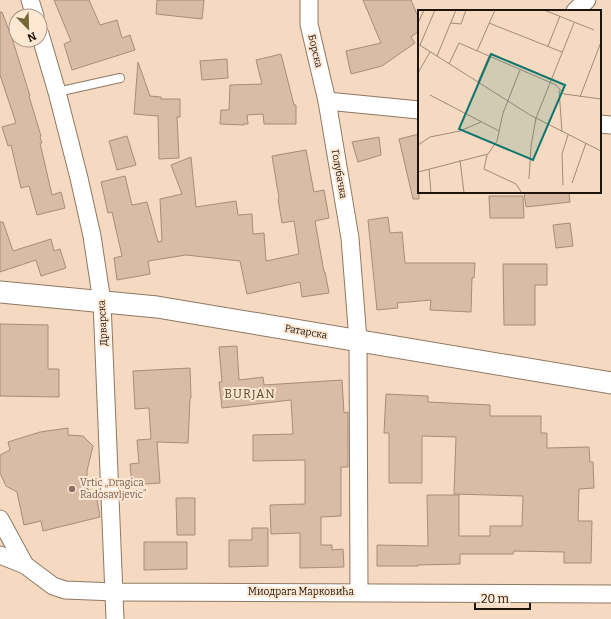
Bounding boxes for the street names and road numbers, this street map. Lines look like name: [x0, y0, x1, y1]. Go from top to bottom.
street label: Борска: [305, 33, 325, 69]
street label: Голубачка: [329, 148, 350, 200]
street label: Дрварска: [96, 299, 110, 346]
street label: Ратарска: [284, 322, 329, 342]
street label: Миодрага Марковића: [248, 586, 354, 598]

